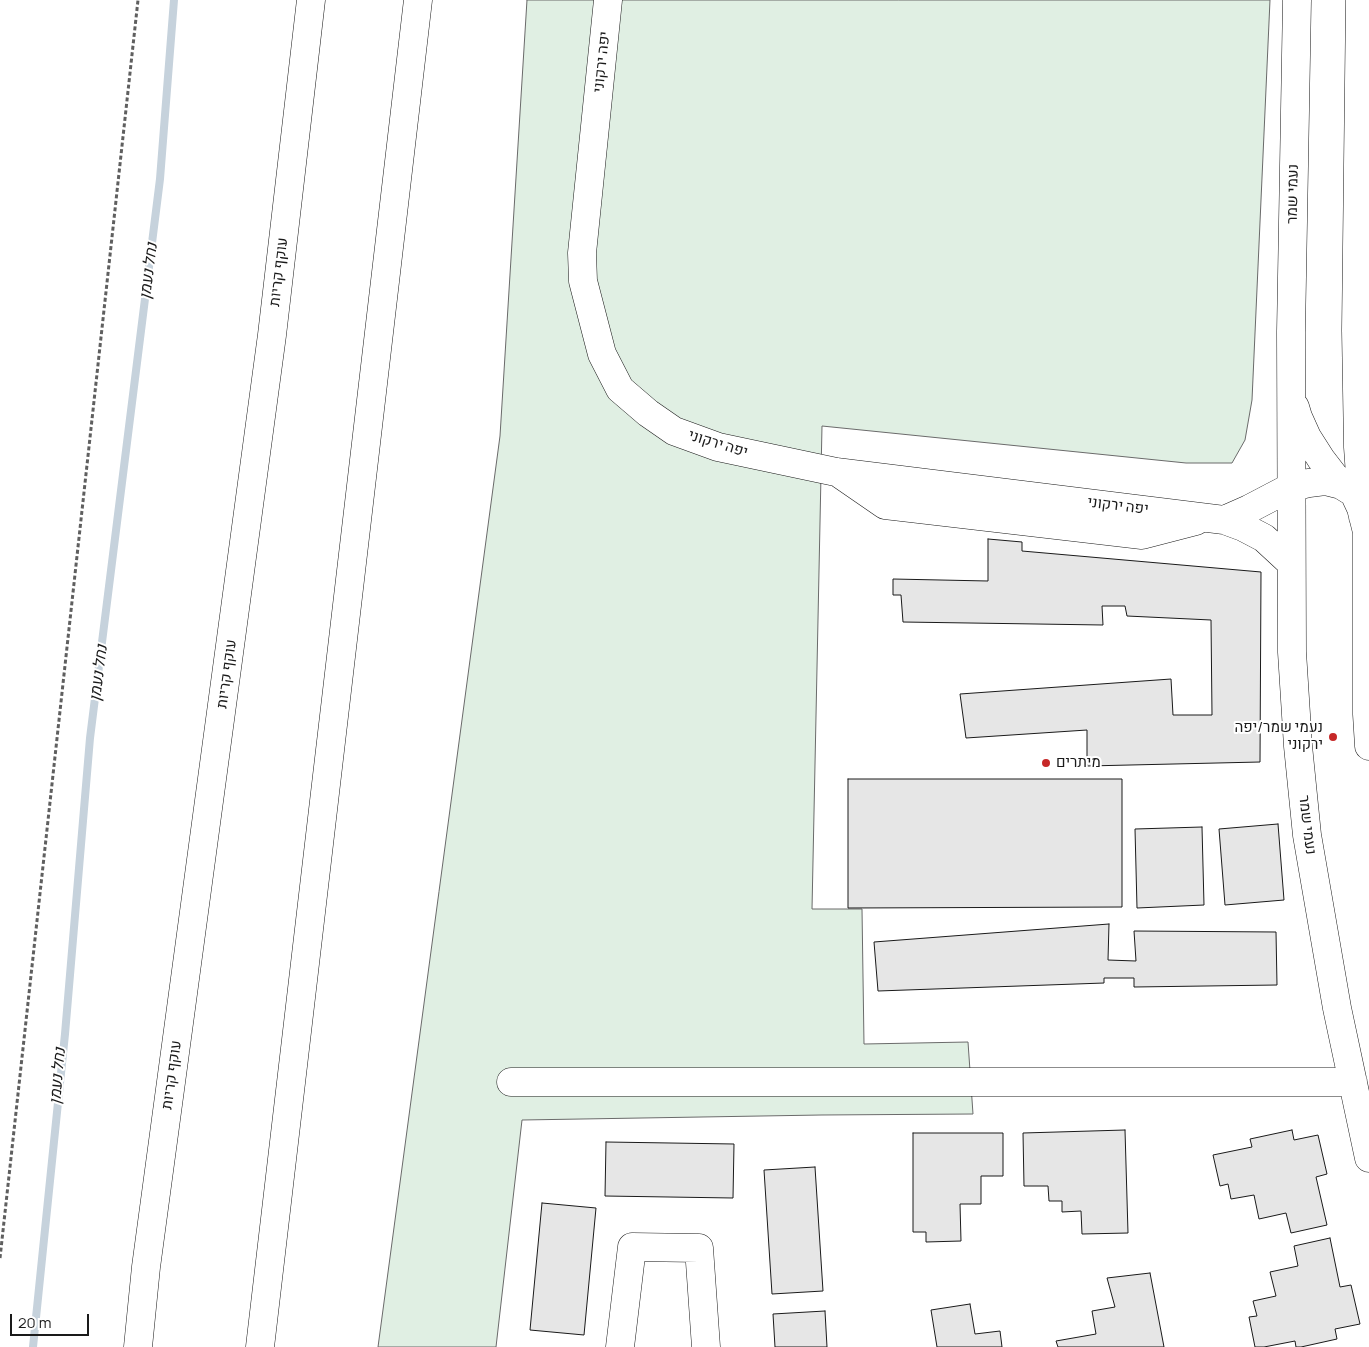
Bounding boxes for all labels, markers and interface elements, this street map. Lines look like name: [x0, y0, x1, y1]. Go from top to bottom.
street label: יפה ירקוני: [590, 31, 614, 93]
street label: נעמי שמר: [1283, 164, 1303, 224]
street label: עוקף קריות: [266, 236, 292, 308]
water label: נחל נעמן: [136, 242, 162, 300]
street label: יפה ירקוני: [686, 426, 750, 462]
street label: יפה ירקוני: [1086, 493, 1150, 519]
street label: עוקף קריות: [213, 638, 241, 710]
water label: נחל נעמן: [86, 644, 112, 702]
place label: נעמי שמר/יפה ירקוני: [1235, 719, 1323, 754]
marker: נעמי שמר/יפה ירקוני: [1327, 731, 1339, 743]
place label: מיתרים: [1056, 754, 1101, 772]
marker: מיתרים: [1040, 757, 1052, 769]
street label: נעמי שמר: [1294, 794, 1320, 856]
street label: עוקף קריות: [158, 1039, 186, 1111]
water label: נחל נעמן: [46, 1047, 70, 1105]
scale bar: [12, 1304, 91, 1336]
text: 20 m: [18, 1312, 51, 1333]

